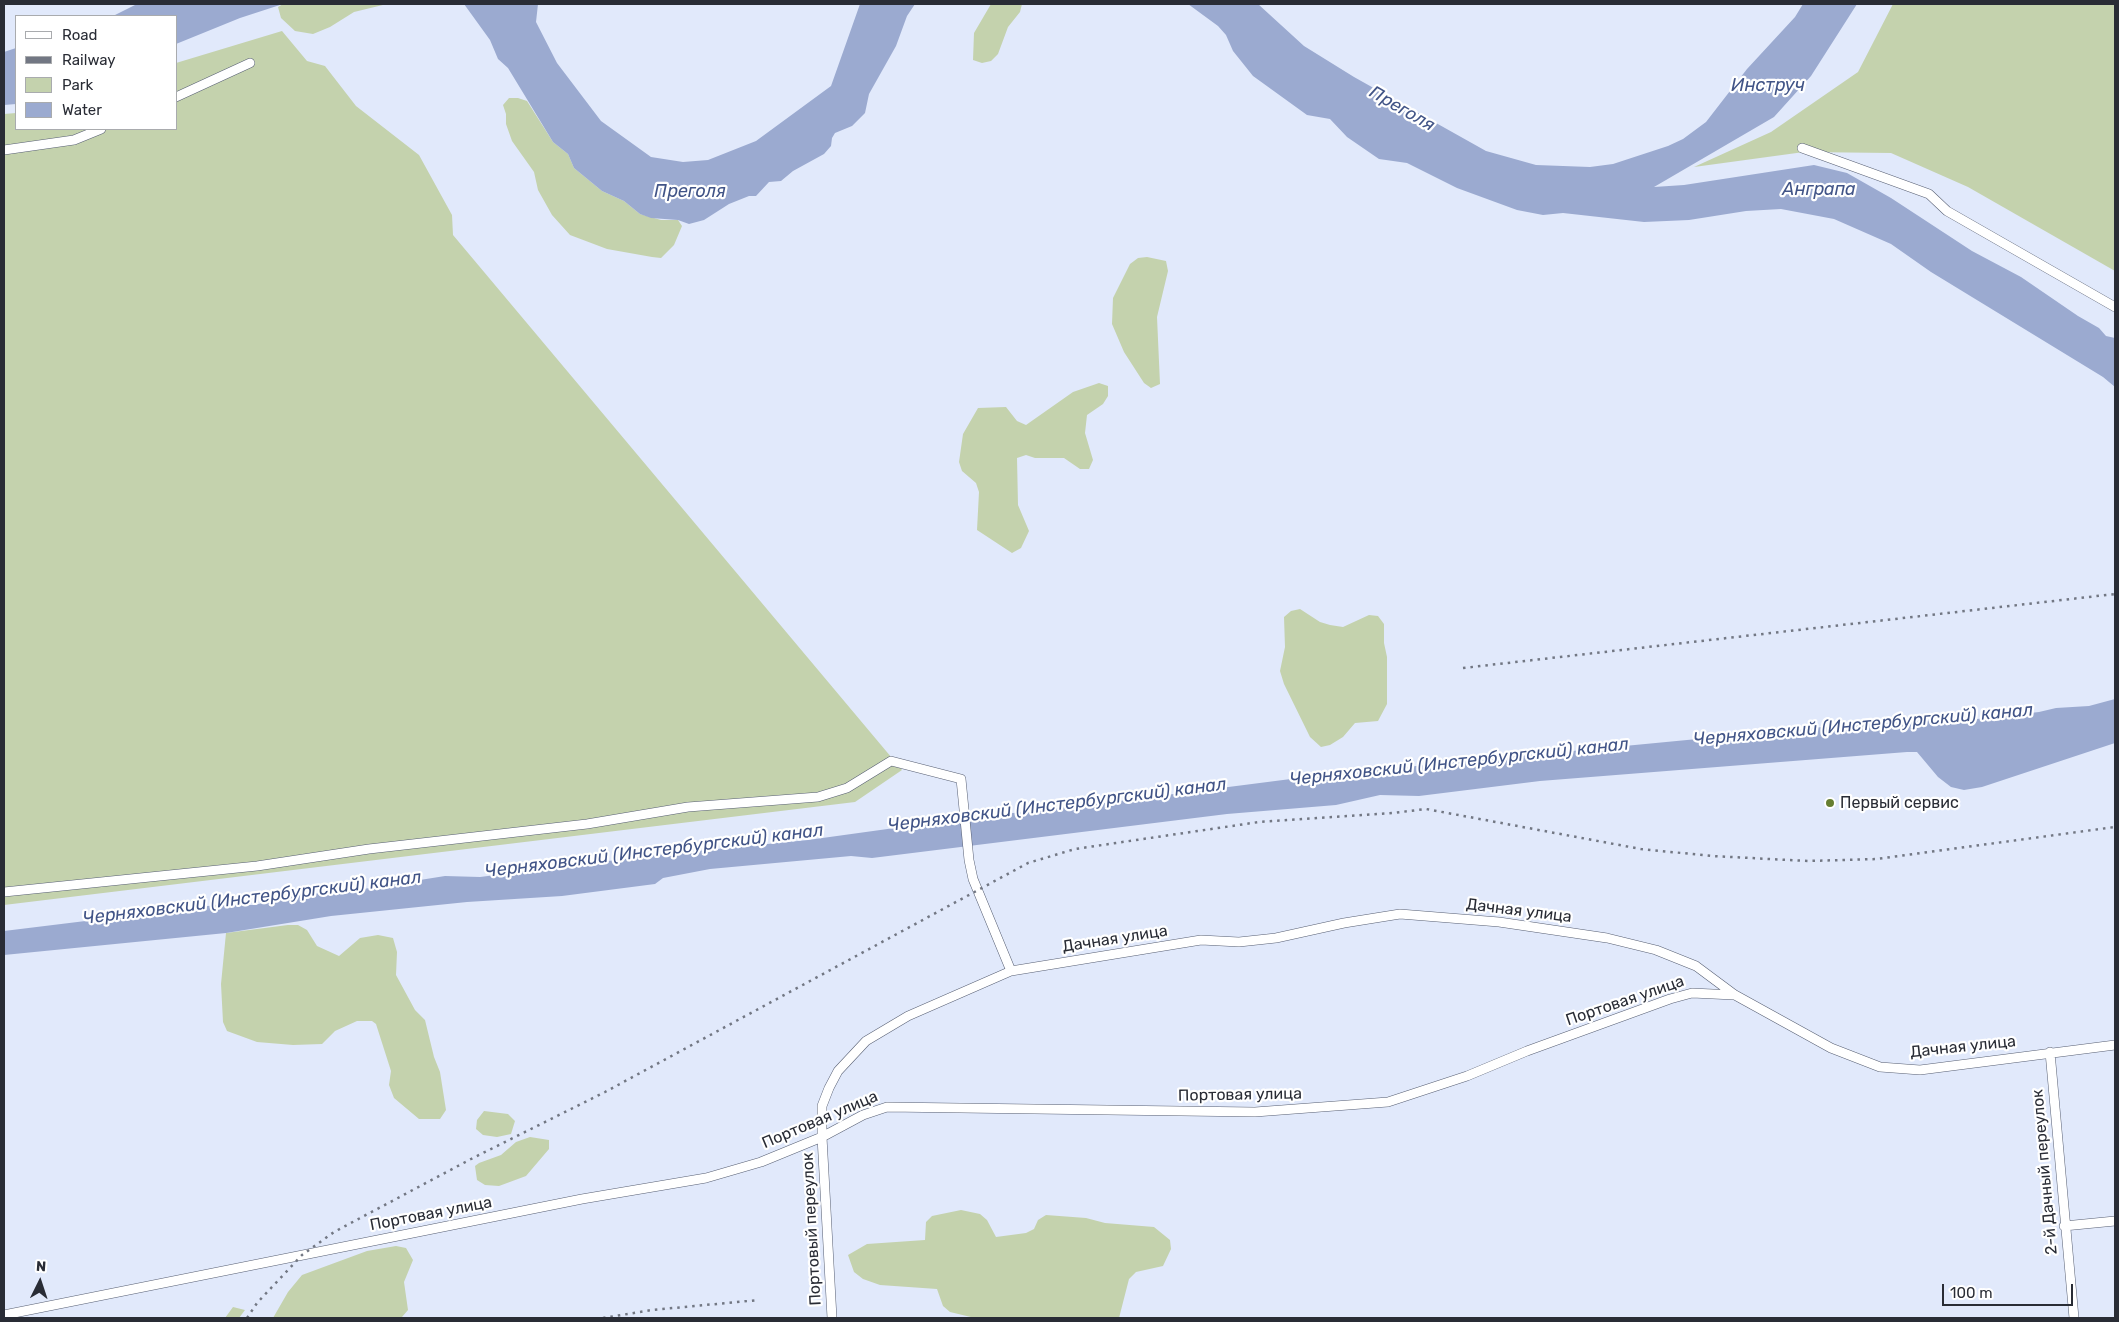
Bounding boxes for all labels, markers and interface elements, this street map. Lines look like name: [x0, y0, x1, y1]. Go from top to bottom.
legend: [15, 15, 178, 130]
text: Road: [62, 26, 98, 44]
text: Railway: [62, 51, 116, 69]
water label: Инструч: [1731, 75, 1805, 97]
text: Park: [62, 76, 93, 94]
water label: Преголя: [1366, 82, 1438, 136]
text: Water: [62, 101, 102, 119]
water label: Анграпа: [1782, 179, 1856, 201]
water label: Преголя: [654, 181, 726, 203]
water label: Черняховский (Инстербургский) канал: [1692, 699, 2034, 751]
water label: Черняховский (Инстербургский) канал: [1288, 733, 1630, 791]
water label: Черняховский (Инстербургский) канал: [886, 773, 1228, 837]
place label: Первый сервис: [1840, 793, 1959, 813]
marker: Первый сервис: [1824, 797, 1836, 809]
water label: Черняховский (Инстербургский) канал: [483, 819, 825, 883]
water label: Черняховский (Инстербургский) канал: [81, 866, 423, 930]
street label: Дачная улица: [1465, 895, 1573, 927]
street label: Дачная улица: [1061, 921, 1169, 957]
street label: Портовая улица: [1563, 972, 1687, 1030]
street label: Дачная улица: [1909, 1032, 2017, 1062]
street label: Портовая улица: [1178, 1084, 1302, 1106]
street label: Портовая улица: [759, 1087, 881, 1153]
street label: 2-й Дачный переулок: [2028, 1088, 2062, 1256]
street label: Портовый переулок: [798, 1152, 826, 1306]
street label: Портовая улица: [368, 1193, 494, 1235]
north arrow: [15, 1257, 65, 1307]
text: N: [35, 1258, 47, 1275]
scale bar: [1944, 1274, 2075, 1306]
text: 100 m: [1950, 1284, 1992, 1302]

